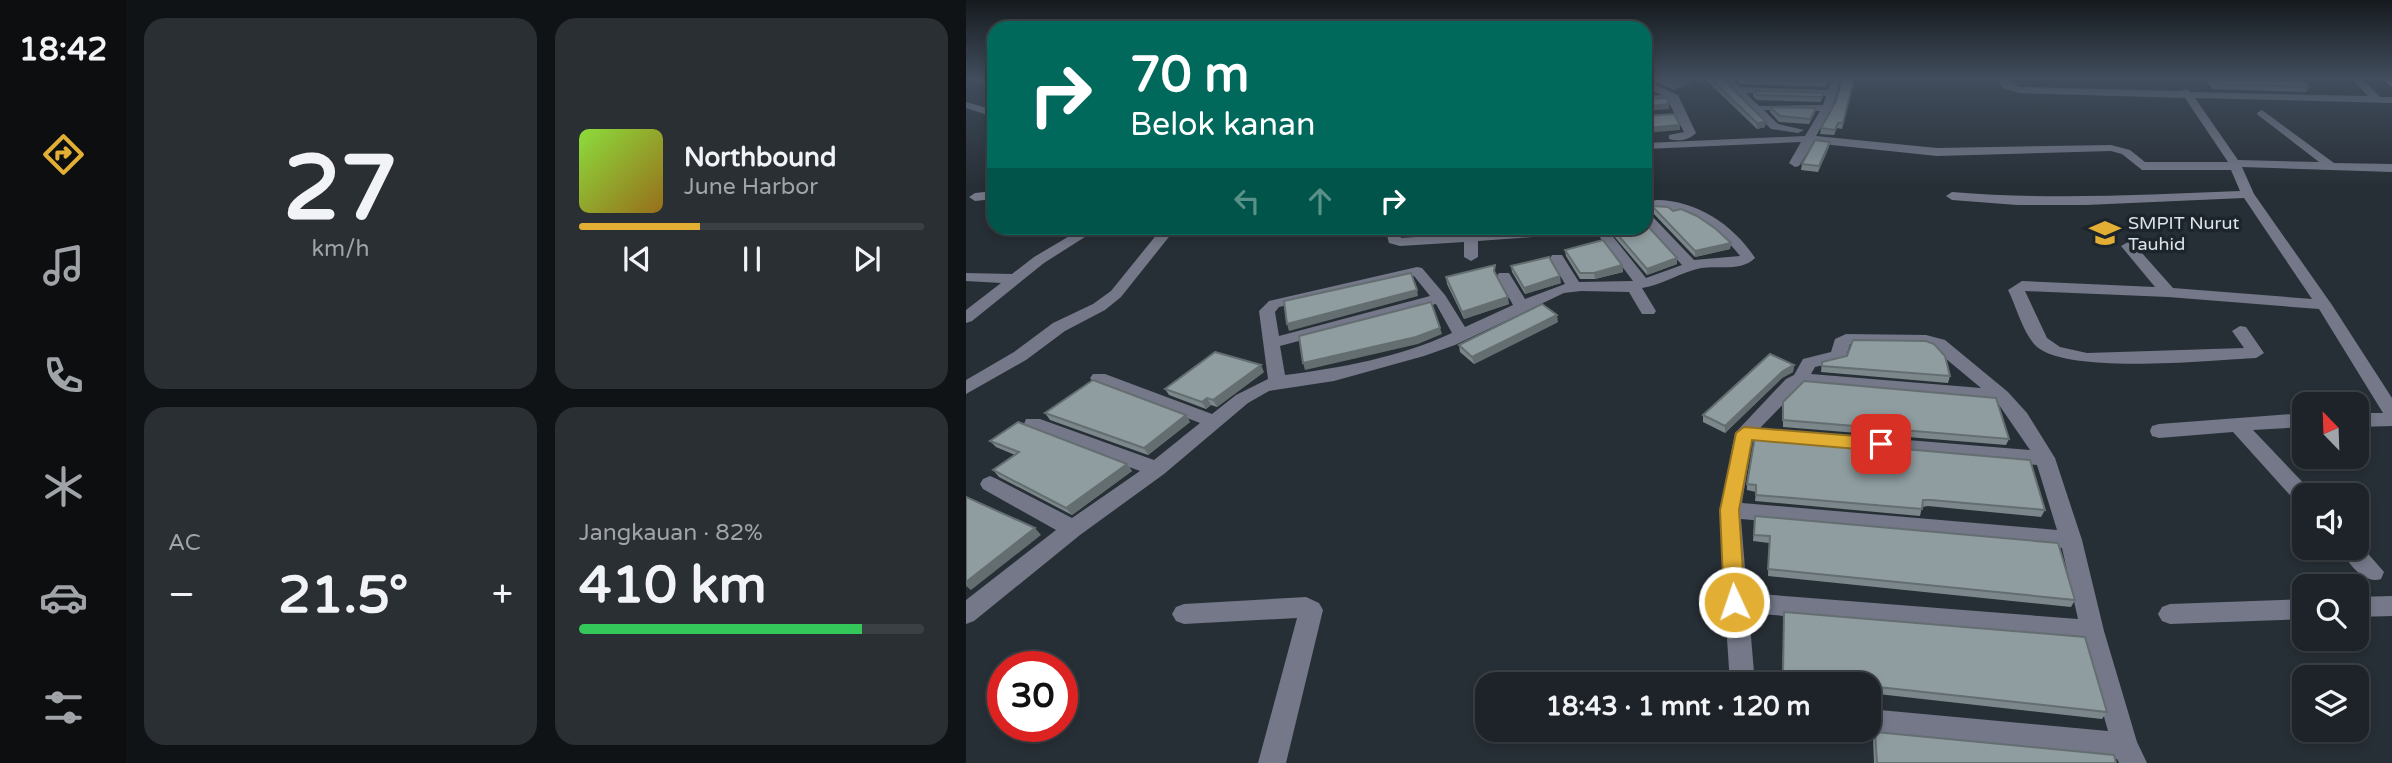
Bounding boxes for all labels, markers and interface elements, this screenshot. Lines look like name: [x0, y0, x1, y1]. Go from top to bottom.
text: 18:42: [19, 31, 107, 69]
text: 70 m: [1130, 46, 1249, 105]
icon: right: [1015, 49, 1106, 140]
text: Belok kanan: [1130, 106, 1315, 144]
icon: directions: [39, 130, 88, 179]
text: 27: [283, 134, 398, 244]
text: Northbound: [684, 142, 836, 173]
text: June Harbor: [684, 173, 818, 201]
icon: left: [1228, 182, 1266, 220]
icon: ahead: [1301, 182, 1339, 220]
icon: right: [1374, 182, 1412, 220]
place label: SMPIT Nurut Tauhid: [2128, 212, 2239, 255]
school or university icon: SMPIT Nurut Tauhid: [2088, 216, 2122, 250]
text: km/h: [312, 235, 369, 263]
icon: previous: [618, 240, 656, 278]
icon: pause: [733, 240, 771, 278]
icon: next: [848, 240, 886, 278]
icon: music: [39, 241, 88, 290]
icon: phone: [39, 351, 88, 400]
north arrow: [2292, 392, 2370, 469]
map controls: [2292, 392, 2369, 742]
pin: [1851, 414, 1911, 474]
icon: arrive: [1862, 425, 1900, 463]
icon: climate: [39, 462, 88, 511]
button: sound: [2292, 483, 2369, 560]
text: Jangkauan · 82%: [579, 519, 763, 547]
text: AC: [168, 529, 201, 557]
text: 410 km: [579, 554, 767, 617]
text: 21.5°: [278, 564, 408, 627]
position arrow: [1697, 565, 1771, 639]
text: −: [168, 572, 195, 618]
text: +: [492, 572, 513, 618]
icon: car: [39, 573, 88, 622]
button: search: [2292, 574, 2369, 651]
speed limit sign: 30: [987, 651, 1078, 742]
button: layers: [2292, 665, 2369, 742]
icon: filters: [39, 683, 88, 732]
text: 18:43 · 1 mnt · 120 m: [1546, 691, 1810, 722]

